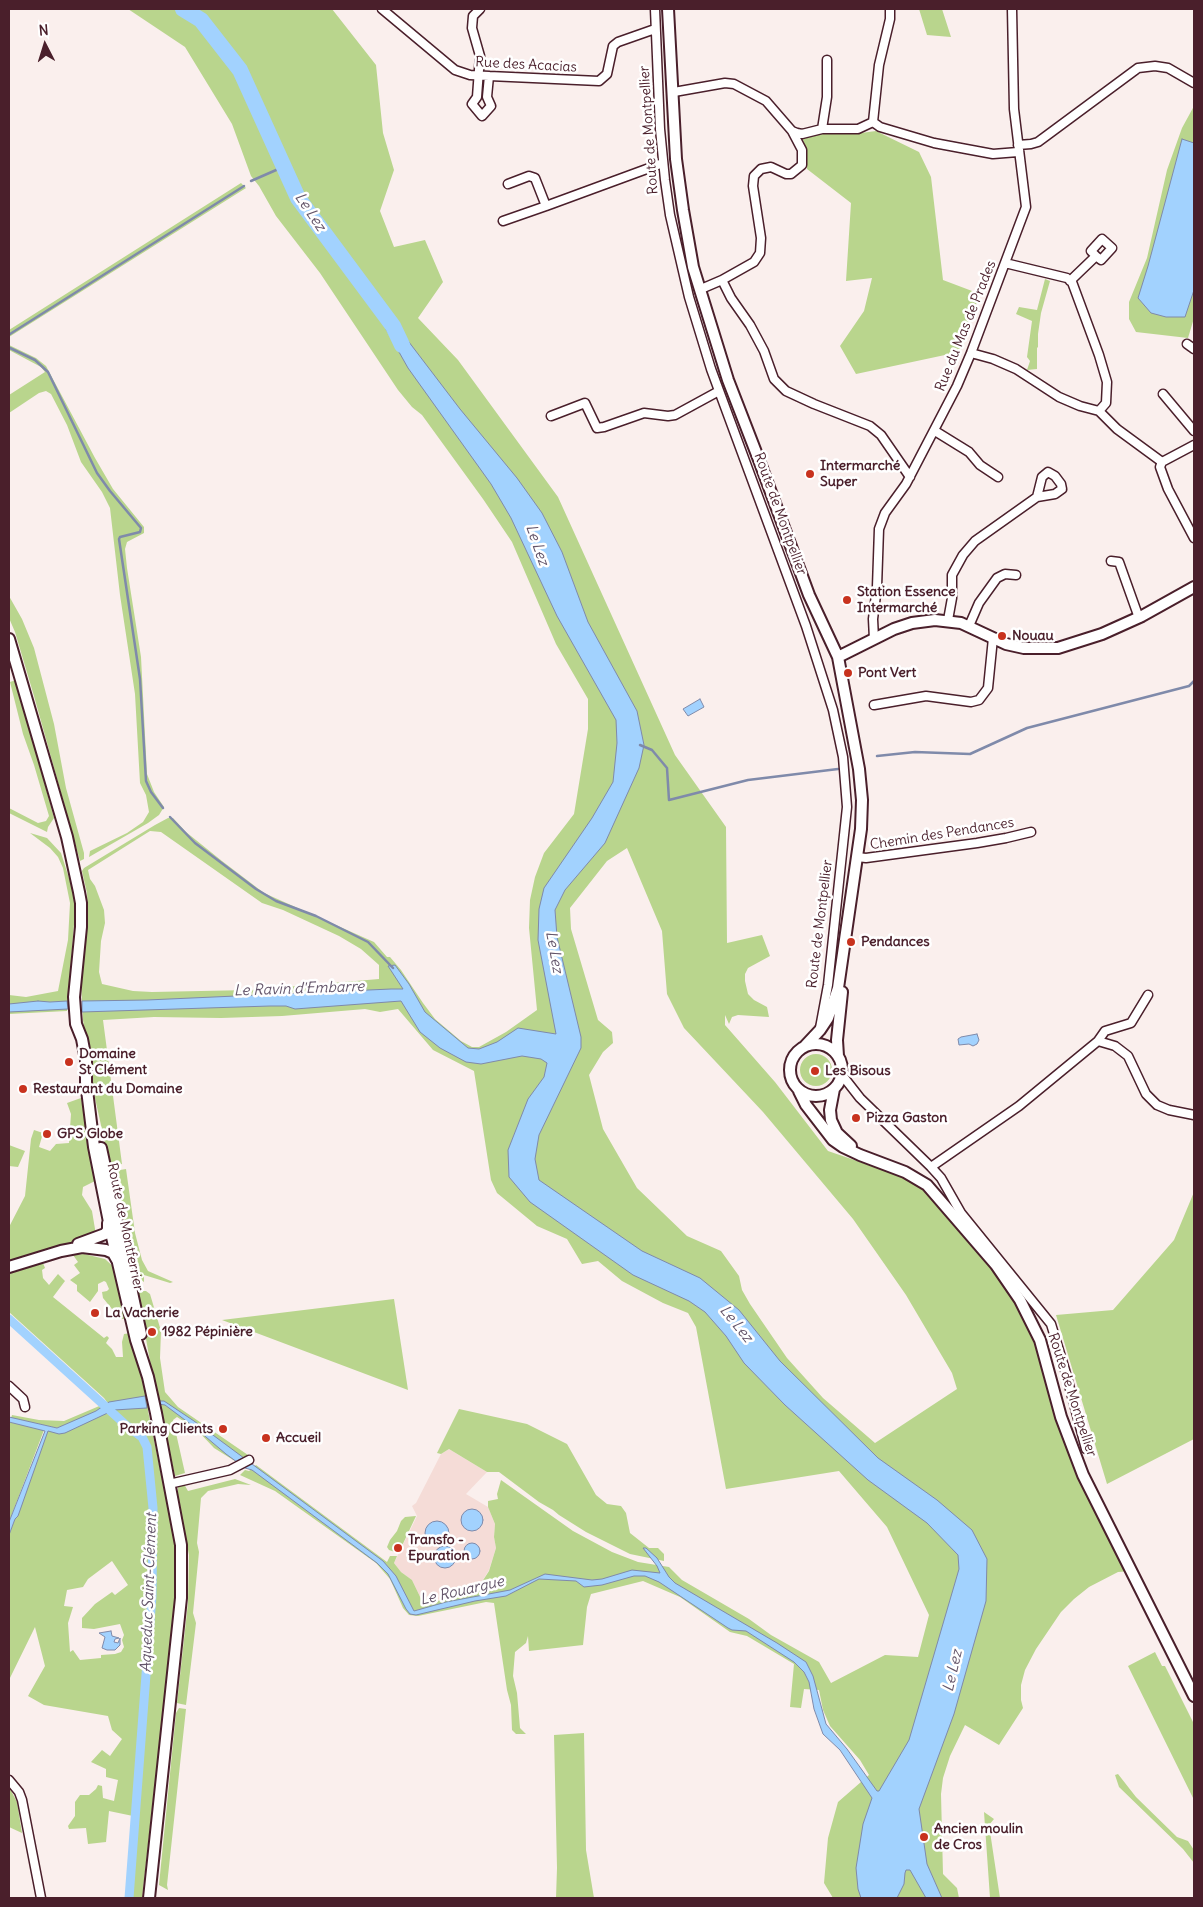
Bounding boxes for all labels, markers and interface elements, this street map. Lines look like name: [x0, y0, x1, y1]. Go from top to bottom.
north arrow: [20, 20, 70, 70]
text: N: [38, 21, 49, 39]
street label: Rue des Acacias: [475, 54, 577, 76]
street label: Route de Montpellier: [636, 65, 662, 195]
water label: Le Lez: [291, 189, 329, 235]
street label: Rue du Mas de Prades: [932, 258, 1000, 394]
street label: Route de Montpellier: [750, 450, 810, 578]
place label: Intermarché Super: [820, 458, 900, 491]
marker: Intermarché Super: [804, 468, 816, 480]
water label: Le Lez: [522, 522, 552, 568]
place label: Station Essence Intermarché: [857, 584, 955, 616]
marker: Station Essence Intermarché: [841, 594, 853, 606]
place label: Nouau: [1012, 628, 1054, 644]
marker: Nouau: [996, 630, 1008, 642]
place label: Pont Vert: [858, 665, 916, 681]
marker: Pont Vert: [842, 667, 854, 679]
street label: Chemin des Pendances: [869, 814, 1015, 854]
street label: Route de Montpellier: [804, 859, 836, 989]
water label: Le Lez: [541, 930, 567, 974]
place label: Pendances: [861, 934, 930, 950]
marker: Pendances: [845, 936, 857, 948]
water label: Le Ravin d'Embarre: [233, 978, 365, 1000]
place label: Domaine St Clément: [79, 1046, 147, 1078]
marker: Domaine St Clément: [63, 1056, 75, 1068]
place label: Les Bisous: [825, 1063, 891, 1079]
marker: Les Bisous: [809, 1065, 821, 1077]
place label: Restaurant du Domaine: [33, 1081, 183, 1097]
marker: Restaurant du Domaine: [17, 1083, 29, 1095]
place label: Pizza Gaston: [866, 1110, 947, 1126]
marker: Pizza Gaston: [850, 1112, 862, 1124]
place label: GPS Globe: [57, 1126, 123, 1142]
marker: GPS Globe: [41, 1128, 53, 1140]
street label: Route de Montferrier: [103, 1161, 147, 1293]
water label: Le Lez: [716, 1302, 756, 1346]
place label: La Vacherie: [105, 1305, 179, 1321]
marker: La Vacherie: [89, 1307, 101, 1319]
place label: 1982 Pépinière: [162, 1324, 253, 1340]
marker: 1982 Pépinière: [146, 1326, 158, 1338]
street label: Route de Montpellier: [1044, 1331, 1100, 1459]
place label: Parking Clients: [120, 1421, 213, 1437]
marker: Parking Clients: [217, 1423, 229, 1435]
place label: Accueil: [276, 1430, 321, 1446]
marker: Accueil: [260, 1432, 272, 1444]
water label: Aqueduc Saint-Clément: [137, 1513, 161, 1673]
place label: Transfo - Epuration: [408, 1532, 470, 1564]
marker: Transfo - Epuration: [392, 1542, 404, 1554]
water label: Le Rouargue: [418, 1573, 506, 1609]
water label: Le Lez: [939, 1648, 967, 1694]
place label: Ancien moulin de Cros: [934, 1821, 1023, 1854]
marker: Ancien moulin de Cros: [918, 1831, 930, 1843]

